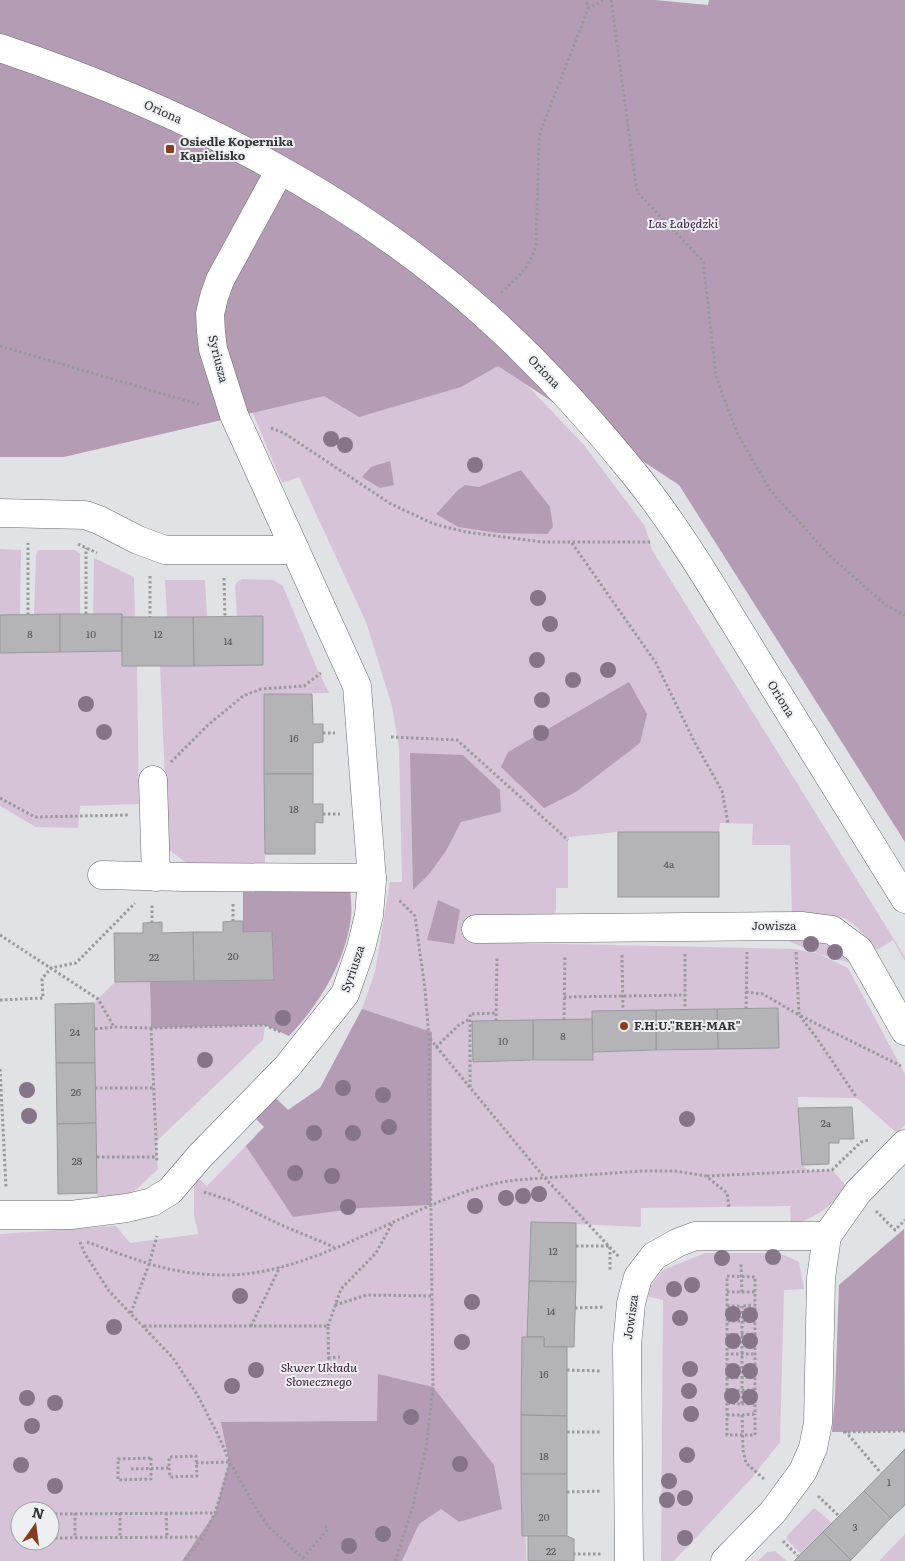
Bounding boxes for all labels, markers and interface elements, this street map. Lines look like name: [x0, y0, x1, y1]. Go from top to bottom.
street label: Oriona: [141, 95, 186, 128]
place label: Osiedle Kopernika Kąpielisko: [180, 132, 293, 164]
marker: Osiedle Kopernika Kąpielisko: [164, 143, 176, 155]
park label: Las Łabędzki: [648, 214, 718, 232]
street label: Syriusza: [204, 333, 234, 385]
street label: Oriona: [524, 351, 565, 392]
house number: 8: [27, 626, 33, 641]
house number: 10: [86, 626, 96, 641]
house number: 12: [153, 626, 163, 641]
house number: 14: [223, 633, 233, 648]
street label: Oriona: [764, 677, 800, 721]
house number: 16: [289, 730, 299, 745]
house number: 18: [289, 801, 299, 816]
house number: 4a: [664, 856, 675, 871]
street label: Jowisza: [751, 916, 797, 934]
street label: Syriusza: [336, 942, 369, 995]
house number: 20: [228, 948, 239, 963]
house number: 22: [149, 949, 159, 964]
place label: F.H.U."REH-MAR": [634, 1016, 741, 1034]
marker: F.H.U."REH-MAR": [618, 1020, 630, 1032]
house number: 24: [70, 1024, 81, 1039]
house number: 8: [560, 1028, 566, 1043]
house number: 10: [498, 1033, 508, 1048]
house number: 26: [71, 1084, 82, 1099]
house number: 2a: [821, 1115, 832, 1130]
house number: 28: [72, 1153, 83, 1168]
house number: 12: [548, 1243, 558, 1258]
street label: Jowisza: [618, 1293, 642, 1340]
house number: 14: [546, 1303, 556, 1318]
park label: Skwer Układu Słonecznego: [281, 1358, 358, 1390]
house number: 16: [539, 1366, 549, 1381]
house number: 18: [539, 1448, 549, 1463]
house number: 1: [887, 1474, 891, 1489]
north arrow: [10, 1501, 60, 1551]
text: N: [30, 1501, 47, 1524]
house number: 20: [539, 1509, 550, 1524]
house number: 3: [852, 1519, 858, 1534]
house number: 22: [546, 1543, 556, 1558]

